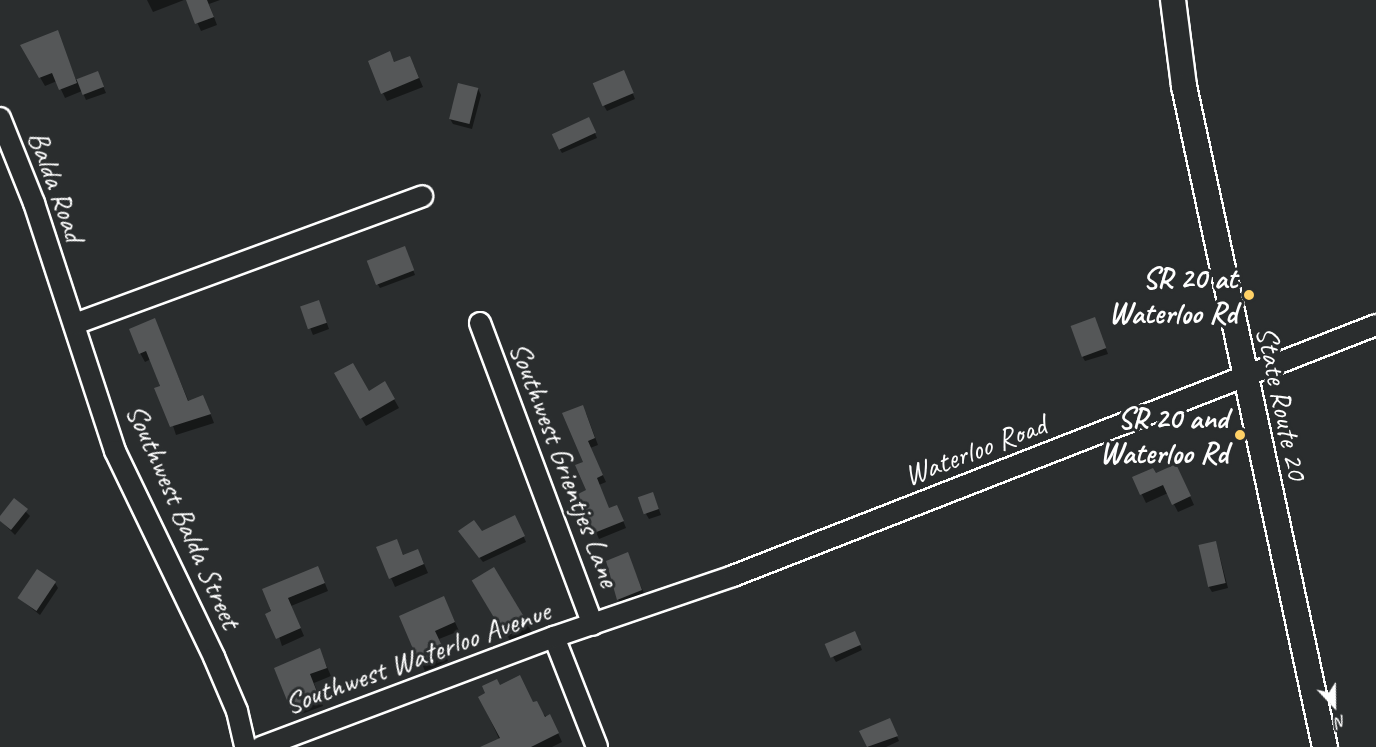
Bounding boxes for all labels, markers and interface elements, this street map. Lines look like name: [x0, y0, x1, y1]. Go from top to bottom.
street label: Balda Road: [20, 126, 94, 246]
place label: SR 20 at Waterloo Rd: [1109, 260, 1237, 330]
marker: SR 20 at Waterloo Rd: [1242, 288, 1256, 302]
street label: State Route 20: [1248, 323, 1316, 483]
street label: Southwest Grientjes Lane: [502, 337, 628, 591]
street label: Southwest Balda Street: [118, 398, 250, 634]
place label: SR 20 and Waterloo Rd: [1100, 400, 1228, 470]
street label: Waterloo Road: [899, 407, 1051, 493]
marker: SR 20 and Waterloo Rd: [1233, 428, 1247, 442]
street label: Southwest Waterloo Avenue: [279, 592, 555, 722]
north arrow: [1304, 675, 1364, 735]
text: N: [1332, 711, 1349, 733]

